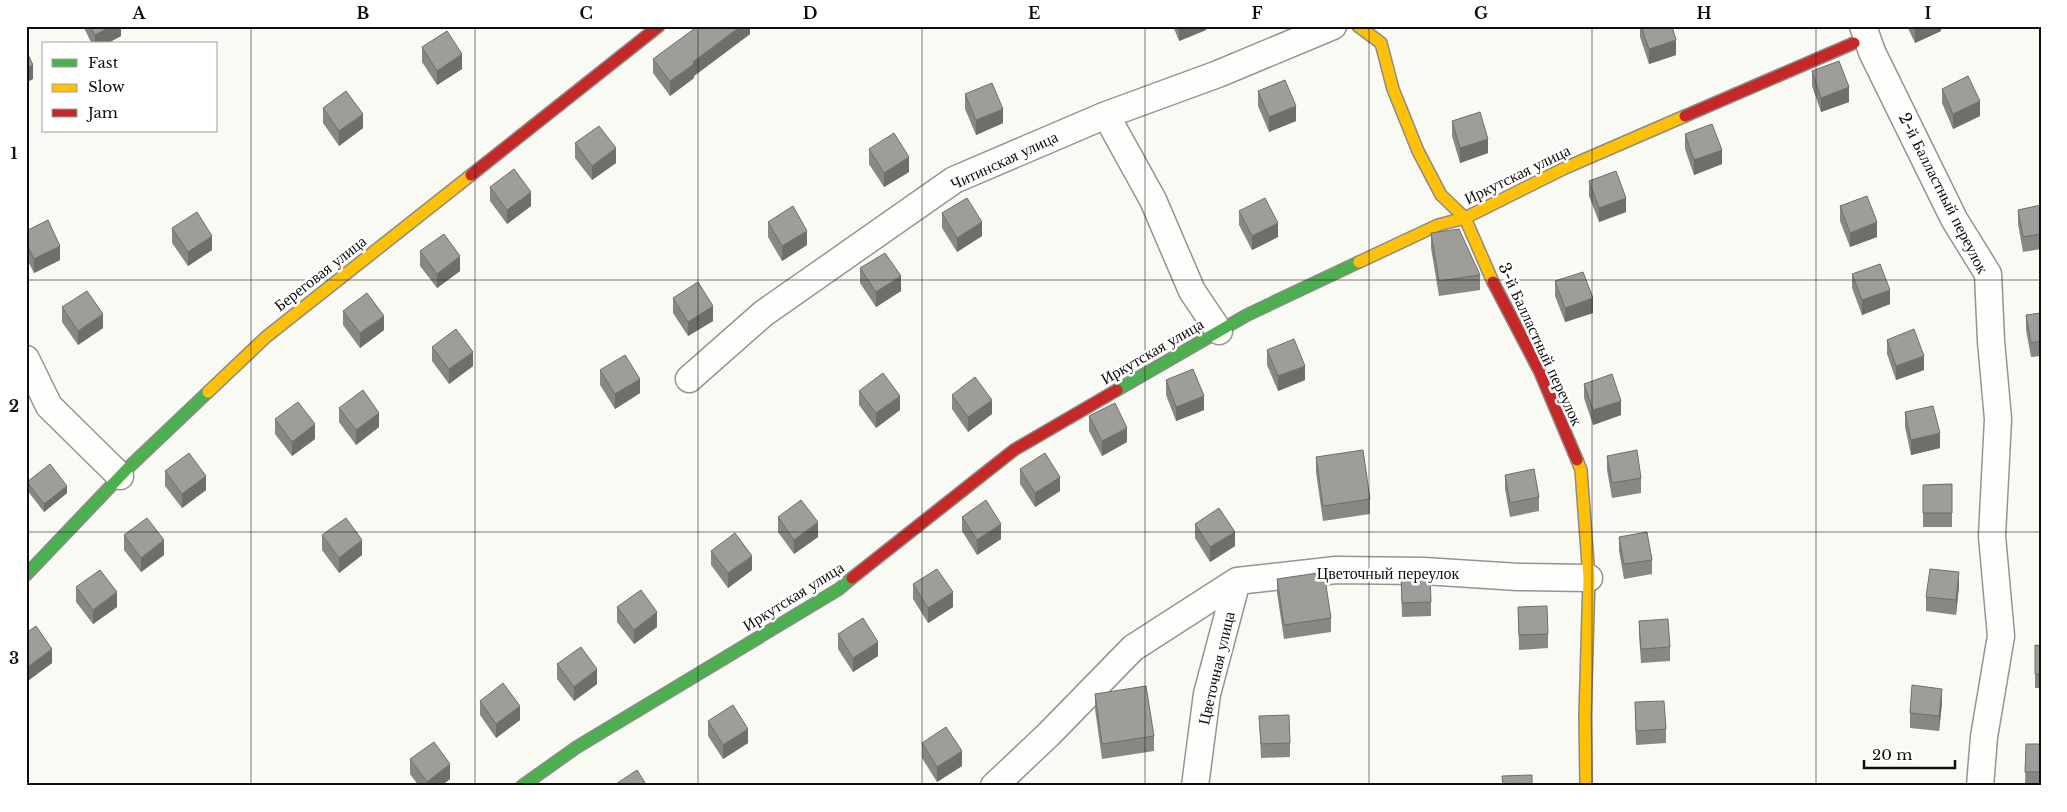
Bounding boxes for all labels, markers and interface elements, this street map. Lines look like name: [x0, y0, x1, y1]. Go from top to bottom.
text: A: [132, 3, 147, 23]
text: B: [357, 3, 370, 23]
text: C: [579, 3, 593, 23]
text: D: [803, 3, 817, 23]
text: E: [1028, 3, 1040, 23]
text: F: [1251, 3, 1263, 23]
text: G: [1474, 3, 1488, 23]
text: H: [1696, 3, 1712, 23]
text: I: [1925, 3, 1932, 23]
legend: [42, 42, 218, 132]
text: Fast: [88, 53, 119, 72]
text: Slow: [88, 77, 125, 96]
text: Jam: [86, 103, 118, 122]
street label: 2-й Балластный переулок: [1895, 109, 1993, 277]
street label: Читинская улица: [947, 126, 1061, 194]
street label: Иркутская улица: [1461, 140, 1573, 208]
text: 1: [11, 143, 18, 163]
street label: Береговая улица: [270, 231, 370, 315]
street label: 3-й Балластный переулок: [1494, 259, 1588, 429]
street label: Иркутская улица: [1097, 313, 1207, 389]
text: 2: [9, 396, 19, 416]
street label: Иркутская улица: [739, 557, 847, 635]
street label: Цветочный переулок: [1317, 563, 1459, 583]
street label: Цветочная улица: [1193, 609, 1239, 727]
text: 3: [9, 648, 19, 668]
scale bar: [1864, 737, 1956, 769]
text: 20 m: [1872, 745, 1912, 764]

